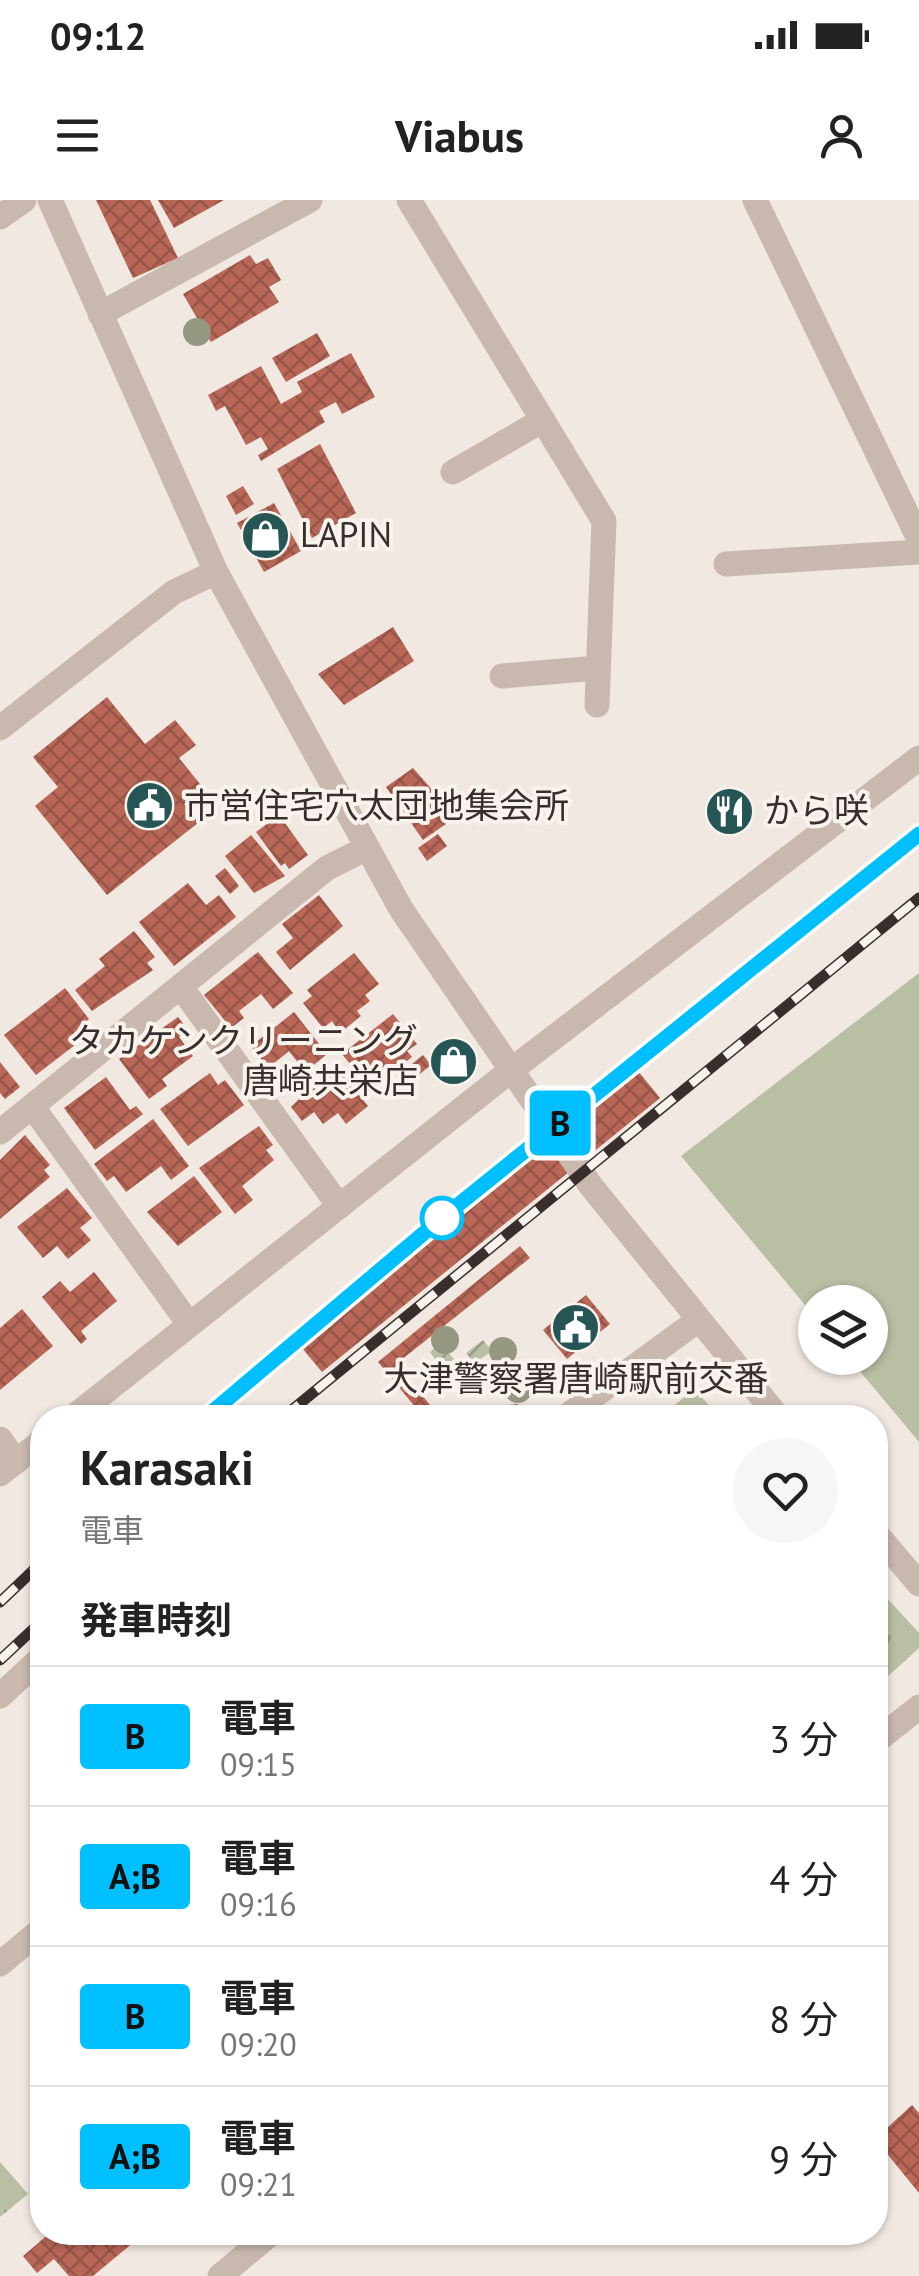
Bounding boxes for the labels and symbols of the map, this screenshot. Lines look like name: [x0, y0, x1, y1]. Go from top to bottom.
shop icon: LAPIN: [239, 509, 291, 561]
place label: LAPIN: [300, 511, 392, 557]
public building icon: 市営住宅穴太団地集会所: [123, 780, 175, 832]
place label: 市営住宅穴太団地集会所: [184, 782, 569, 828]
restaurant icon: から咲: [703, 785, 755, 837]
place label: から咲: [764, 787, 869, 833]
place label: タカケンクリーニング 唐崎共栄店: [69, 1017, 418, 1103]
shop icon: タカケンクリーニング 唐崎共栄店: [427, 1035, 479, 1087]
line badge: B: [528, 1090, 592, 1156]
unlabelled marker: [421, 1197, 463, 1239]
public building icon: 大津警察署唐崎駅前交番: [550, 1301, 602, 1353]
place label: 大津警察署唐崎駅前交番: [383, 1355, 769, 1401]

